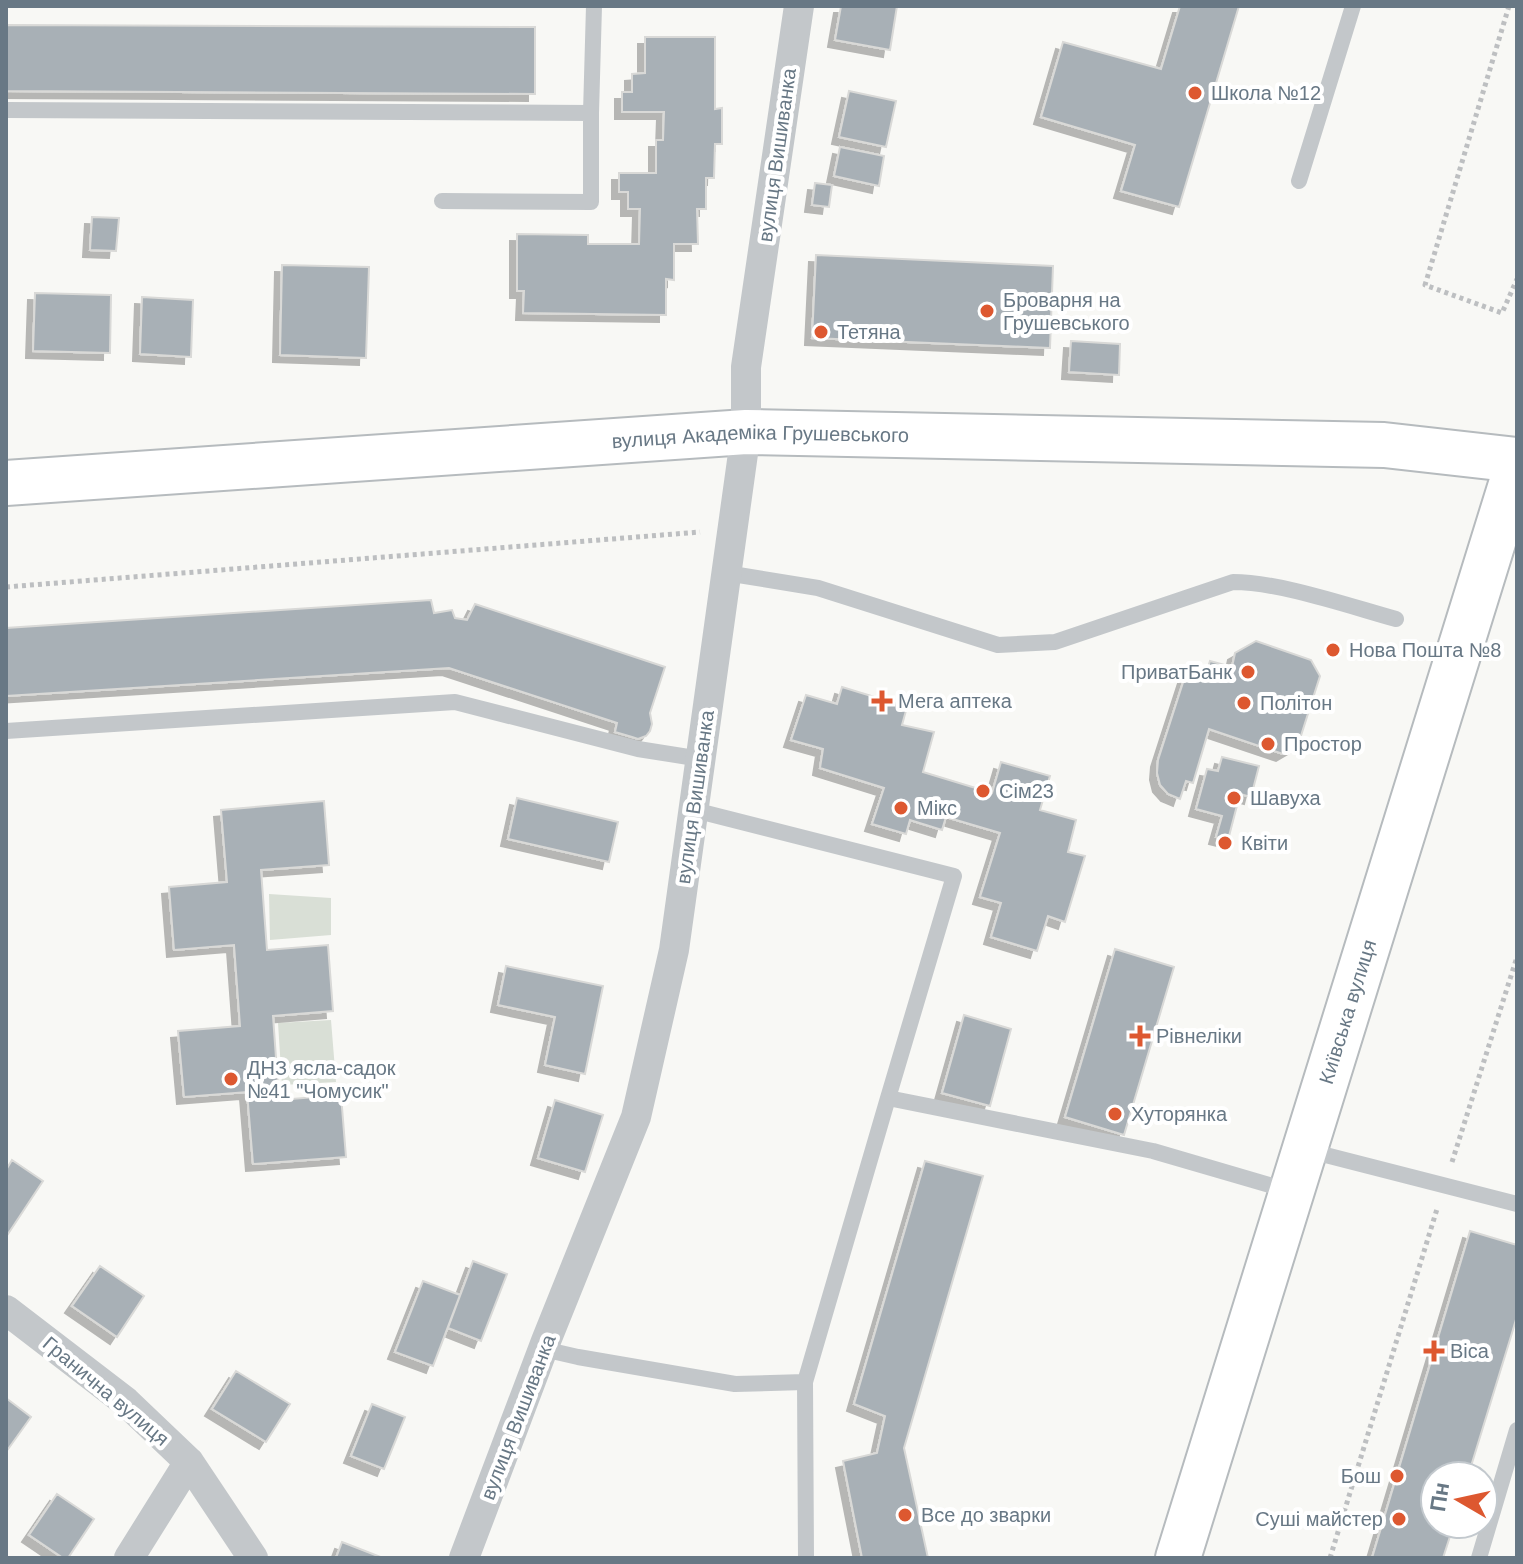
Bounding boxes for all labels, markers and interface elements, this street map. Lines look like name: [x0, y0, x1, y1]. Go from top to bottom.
street label: вулиця Вишиванка: [754, 66, 800, 243]
place label: Школа №12: [1211, 82, 1321, 104]
marker: Школа №12: [1186, 84, 1204, 102]
place label: Броварня на Грушевського: [1003, 289, 1130, 334]
marker: Броварня на Грушевського: [978, 302, 996, 320]
place label: Тетяна: [837, 321, 902, 343]
marker: Тетяна: [812, 323, 830, 341]
street label: вулиця Академіка Грушевського: [611, 421, 909, 452]
place label: Нова Пошта №8: [1349, 639, 1501, 661]
marker: Нова Пошта №8: [1324, 641, 1342, 659]
place label: ПриватБанк: [1121, 661, 1232, 683]
marker: ПриватБанк: [1239, 663, 1257, 681]
place label: Мега аптека: [898, 690, 1013, 712]
marker: Мега аптека: [873, 692, 891, 710]
place label: Політон: [1260, 692, 1332, 714]
marker: Політон: [1235, 694, 1253, 712]
street label: вулиця Вишиванка: [672, 708, 718, 885]
place label: Простор: [1284, 733, 1362, 755]
marker: Простор: [1259, 735, 1277, 753]
place label: Сім23: [999, 780, 1054, 802]
marker: Сім23: [974, 782, 992, 800]
place label: Шавуха: [1250, 787, 1321, 809]
marker: Шавуха: [1225, 789, 1243, 807]
place label: Мікс: [917, 797, 957, 819]
marker: Мікс: [892, 799, 910, 817]
place label: Квіти: [1241, 832, 1288, 854]
marker: Квіти: [1216, 834, 1234, 852]
street label: Київська вулиця: [1315, 937, 1380, 1087]
place label: Рівнеліки: [1156, 1025, 1242, 1047]
marker: Рівнеліки: [1131, 1027, 1149, 1045]
place label: ДНЗ ясла-садок №41 "Чомусик": [247, 1057, 396, 1102]
marker: ДНЗ ясла-садок №41 "Чомусик": [222, 1070, 240, 1088]
place label: Хуторянка: [1131, 1103, 1228, 1125]
marker: Хуторянка: [1106, 1105, 1124, 1123]
street label: вулиця Вишиванка: [476, 1331, 560, 1503]
street label: Гранична вулиця: [39, 1332, 173, 1450]
place label: Віса: [1450, 1340, 1490, 1362]
marker: Віса: [1425, 1342, 1443, 1360]
north arrow: [1419, 1460, 1499, 1540]
place label: Бош: [1341, 1465, 1381, 1487]
marker: Бош: [1388, 1467, 1406, 1485]
text: Пн: [1425, 1481, 1454, 1513]
place label: Все до зварки: [921, 1504, 1051, 1526]
marker: Все до зварки: [896, 1506, 914, 1524]
place label: Суші майстер: [1255, 1508, 1383, 1530]
marker: Суші майстер: [1390, 1510, 1408, 1528]

